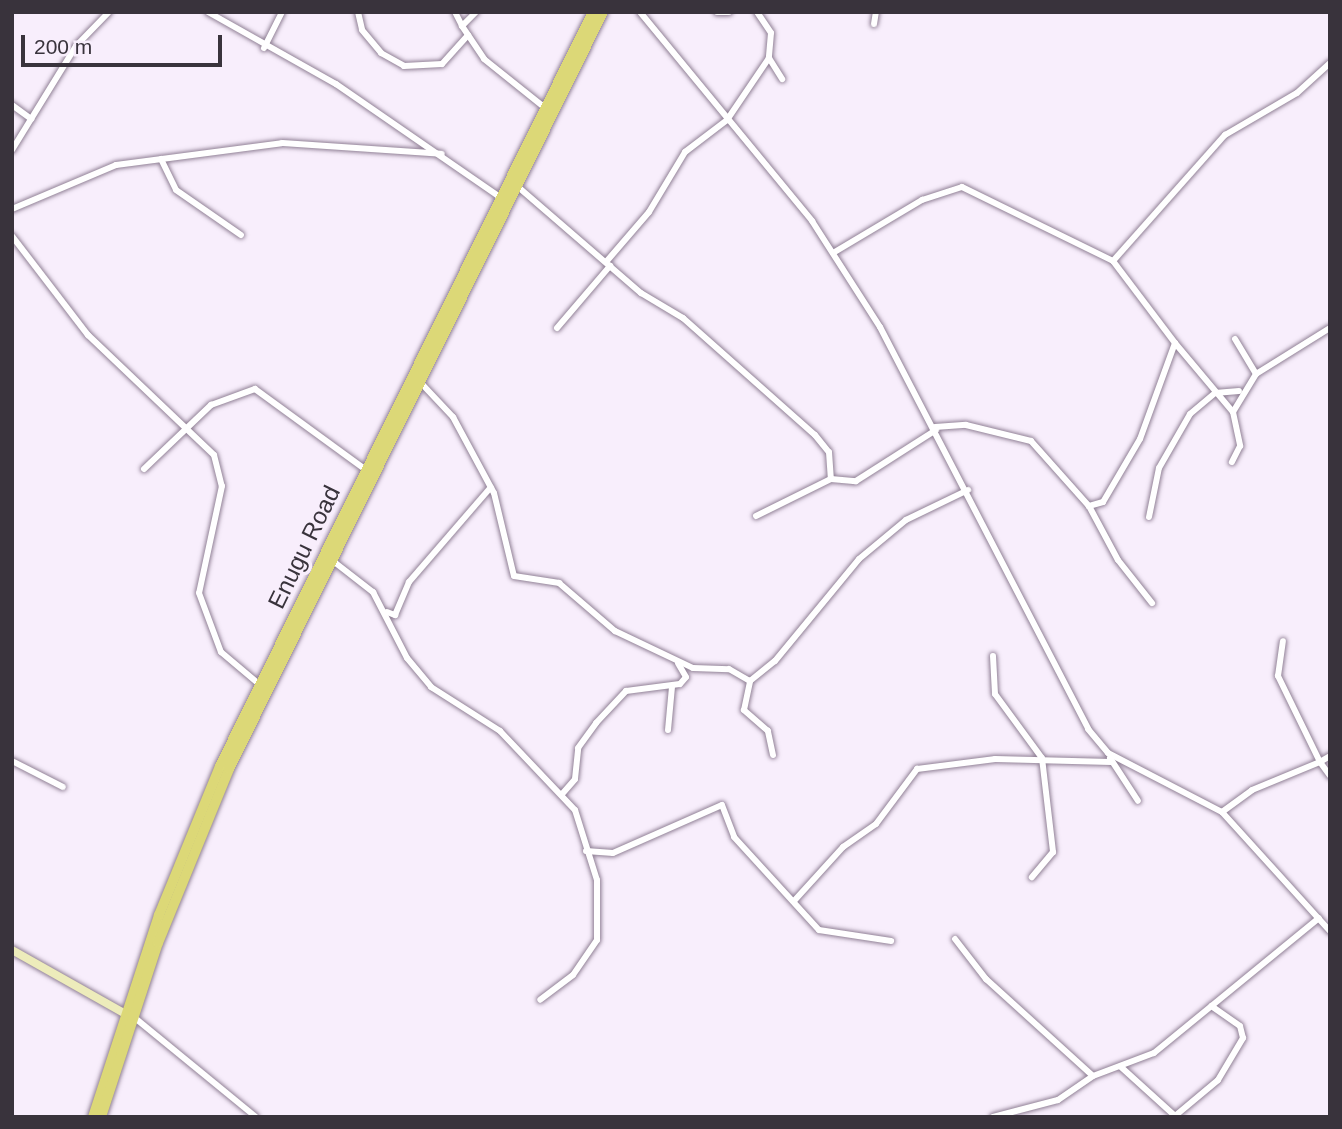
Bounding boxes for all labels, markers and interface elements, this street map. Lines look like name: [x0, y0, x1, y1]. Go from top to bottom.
scale bar: [24, 21, 226, 65]
text: 200 m: [34, 35, 92, 58]
street label: Enugu Road: [262, 481, 346, 613]

